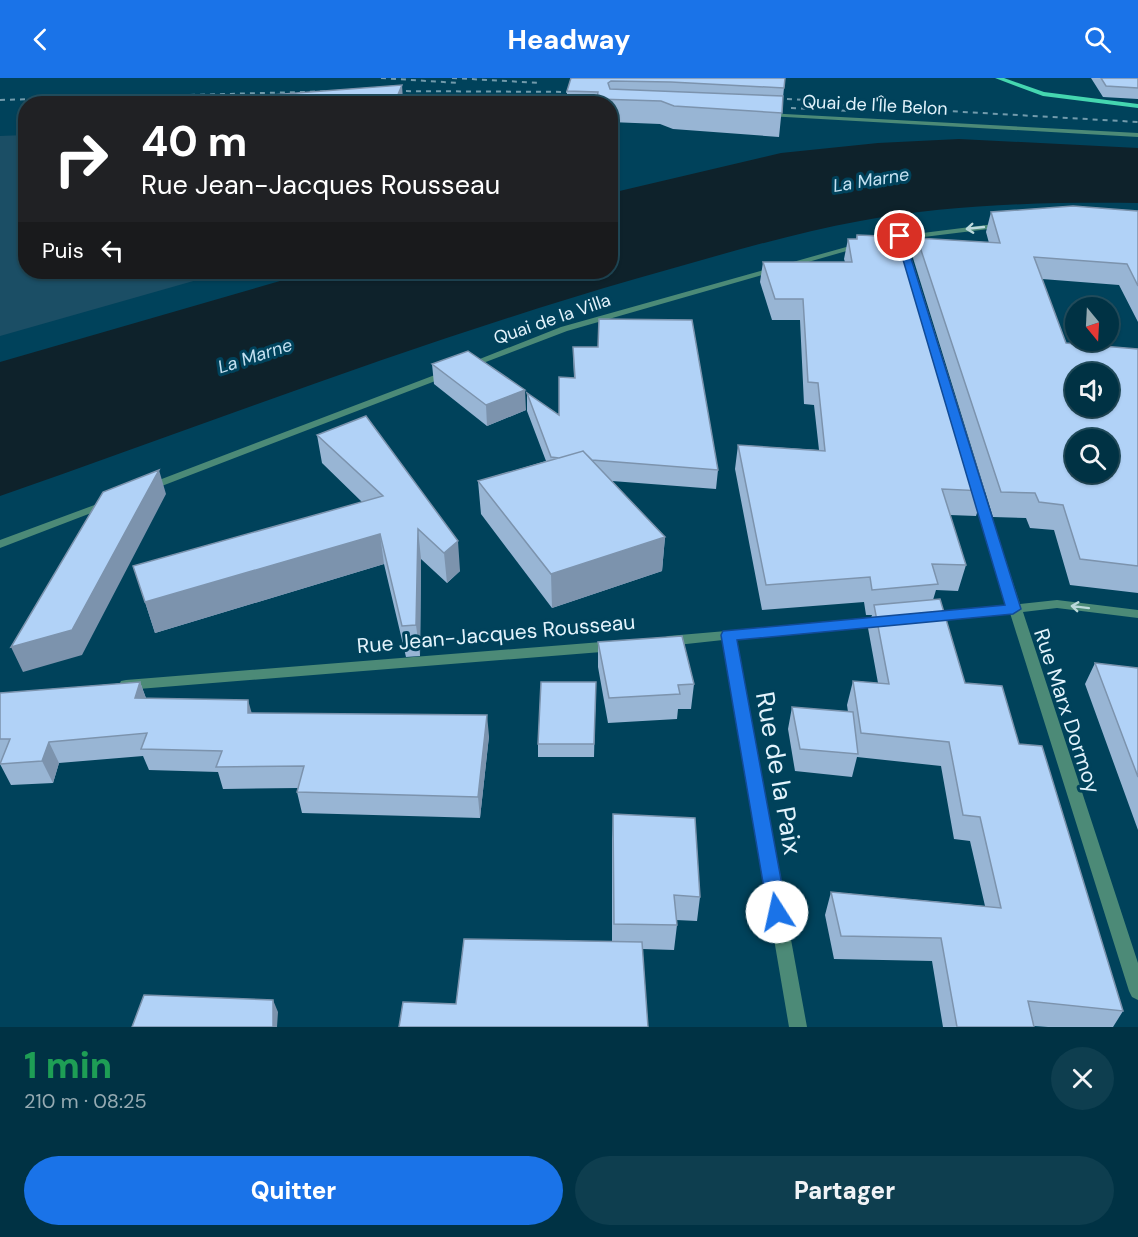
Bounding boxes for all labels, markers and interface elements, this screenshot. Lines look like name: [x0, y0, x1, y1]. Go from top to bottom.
text: Headway: [508, 22, 630, 57]
icon: back: [24, 23, 57, 56]
icon: search: [1081, 23, 1114, 56]
street label: Quai de l'Île Belon: [802, 89, 948, 121]
text: 40 m: [141, 114, 247, 169]
icon: right: [42, 120, 120, 198]
water label: La Marne: [831, 162, 911, 198]
text: Rue Jean-Jacques Rousseau: [141, 167, 500, 202]
pin: [874, 210, 925, 261]
icon: arrive: [883, 219, 916, 252]
one-way arrow: [966, 223, 986, 234]
icon: left: [96, 234, 129, 267]
text: Puis: [42, 236, 84, 265]
street label: Quai de la Villa: [490, 288, 614, 350]
north arrow: [1065, 297, 1119, 351]
map controls: [1065, 297, 1119, 483]
water label: La Marne: [215, 333, 295, 379]
button: sound: [1065, 363, 1119, 417]
button: search: [1065, 429, 1119, 483]
one-way arrow: [1071, 601, 1090, 612]
street label: Rue Jean-Jacques Rousseau: [356, 608, 636, 660]
street label: Rue Marx Dormoy: [1027, 625, 1107, 797]
street label: Rue de la Paix: [748, 689, 810, 857]
position arrow: [745, 880, 809, 944]
text: 1 min: [24, 1042, 112, 1089]
button: close: [1051, 1047, 1114, 1110]
text: 210 m · 08:25: [24, 1088, 147, 1114]
button: Quitter: [24, 1156, 563, 1225]
button: Partager: [575, 1156, 1114, 1225]

